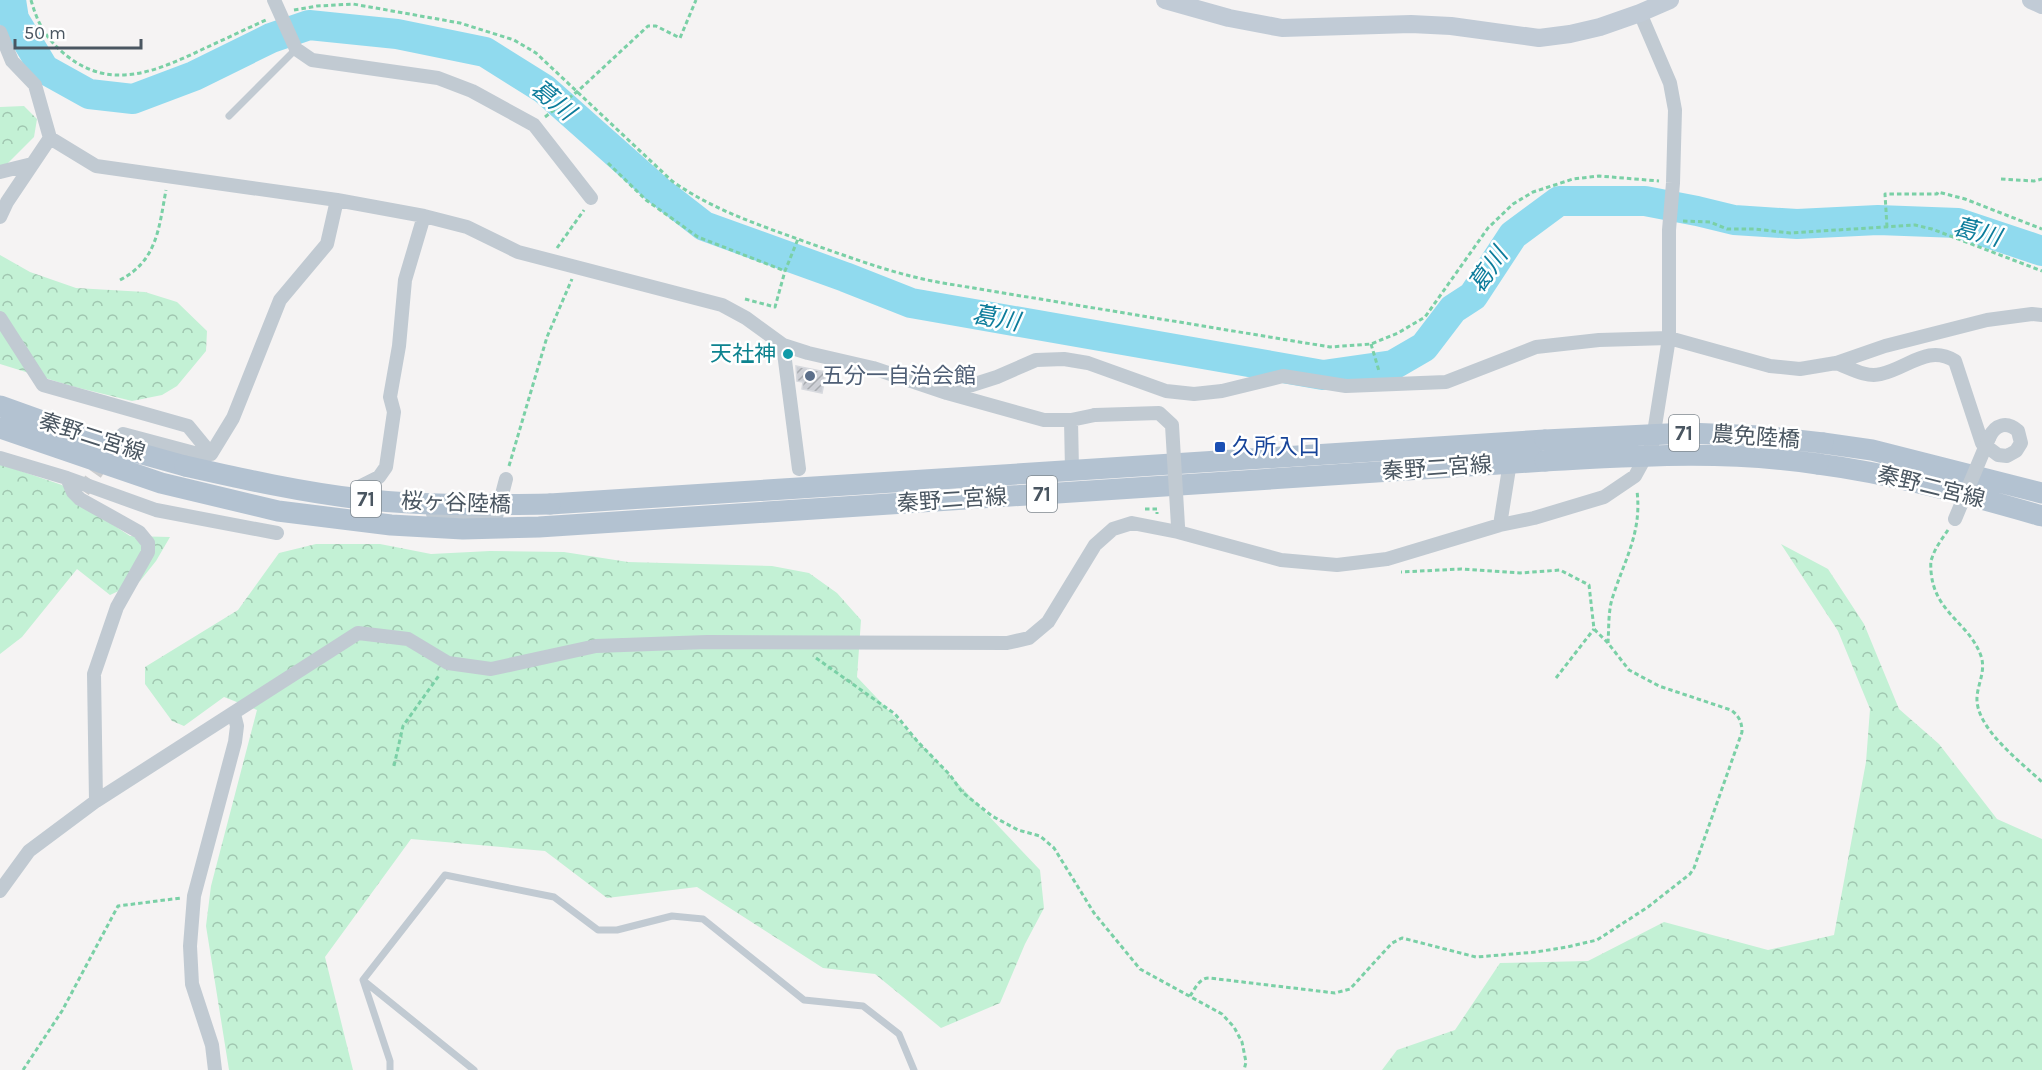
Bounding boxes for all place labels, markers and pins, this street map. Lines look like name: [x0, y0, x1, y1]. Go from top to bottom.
place label: 天社神: [710, 341, 776, 367]
marker: 天社神: [781, 347, 795, 361]
place label: 五分一自治会館: [822, 363, 976, 389]
marker: 五分一自治会館: [803, 369, 817, 383]
place label: 久所入口: [1232, 434, 1320, 460]
marker: 久所入口: [1213, 440, 1227, 454]

